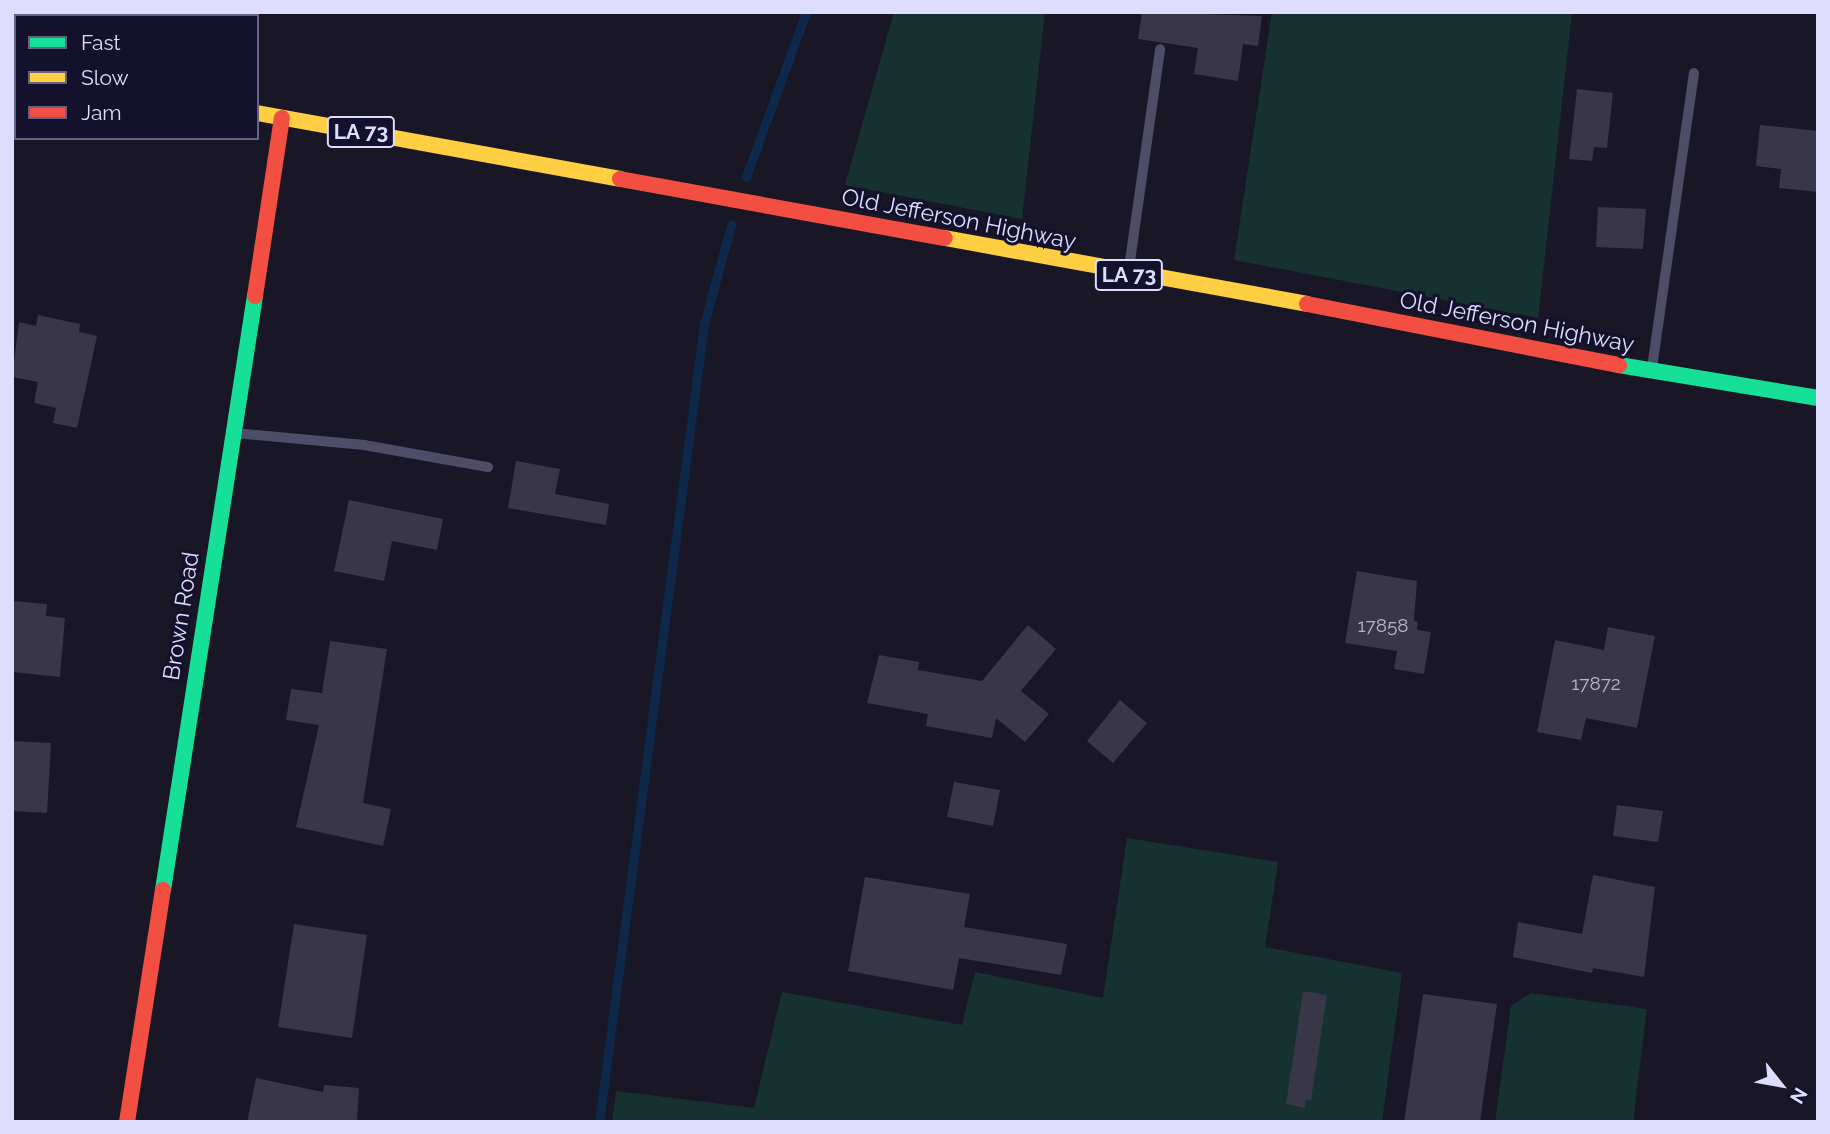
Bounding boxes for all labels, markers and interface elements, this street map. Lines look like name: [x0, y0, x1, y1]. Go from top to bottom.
legend: [14, 14, 259, 140]
text: Fast: [81, 30, 121, 55]
text: Slow: [81, 65, 129, 90]
text: Jam: [81, 100, 122, 125]
road number: LA 73: [326, 114, 396, 150]
street label: Old Jefferson Highway: [839, 183, 1079, 255]
road number: LA 73: [1094, 258, 1164, 292]
street label: Old Jefferson Highway: [1397, 286, 1637, 358]
street label: Brown Road: [157, 550, 205, 682]
house number: 17858: [1357, 615, 1409, 637]
house number: 17872: [1571, 673, 1621, 695]
north arrow: [1746, 1050, 1816, 1120]
text: N: [1786, 1084, 1812, 1108]

